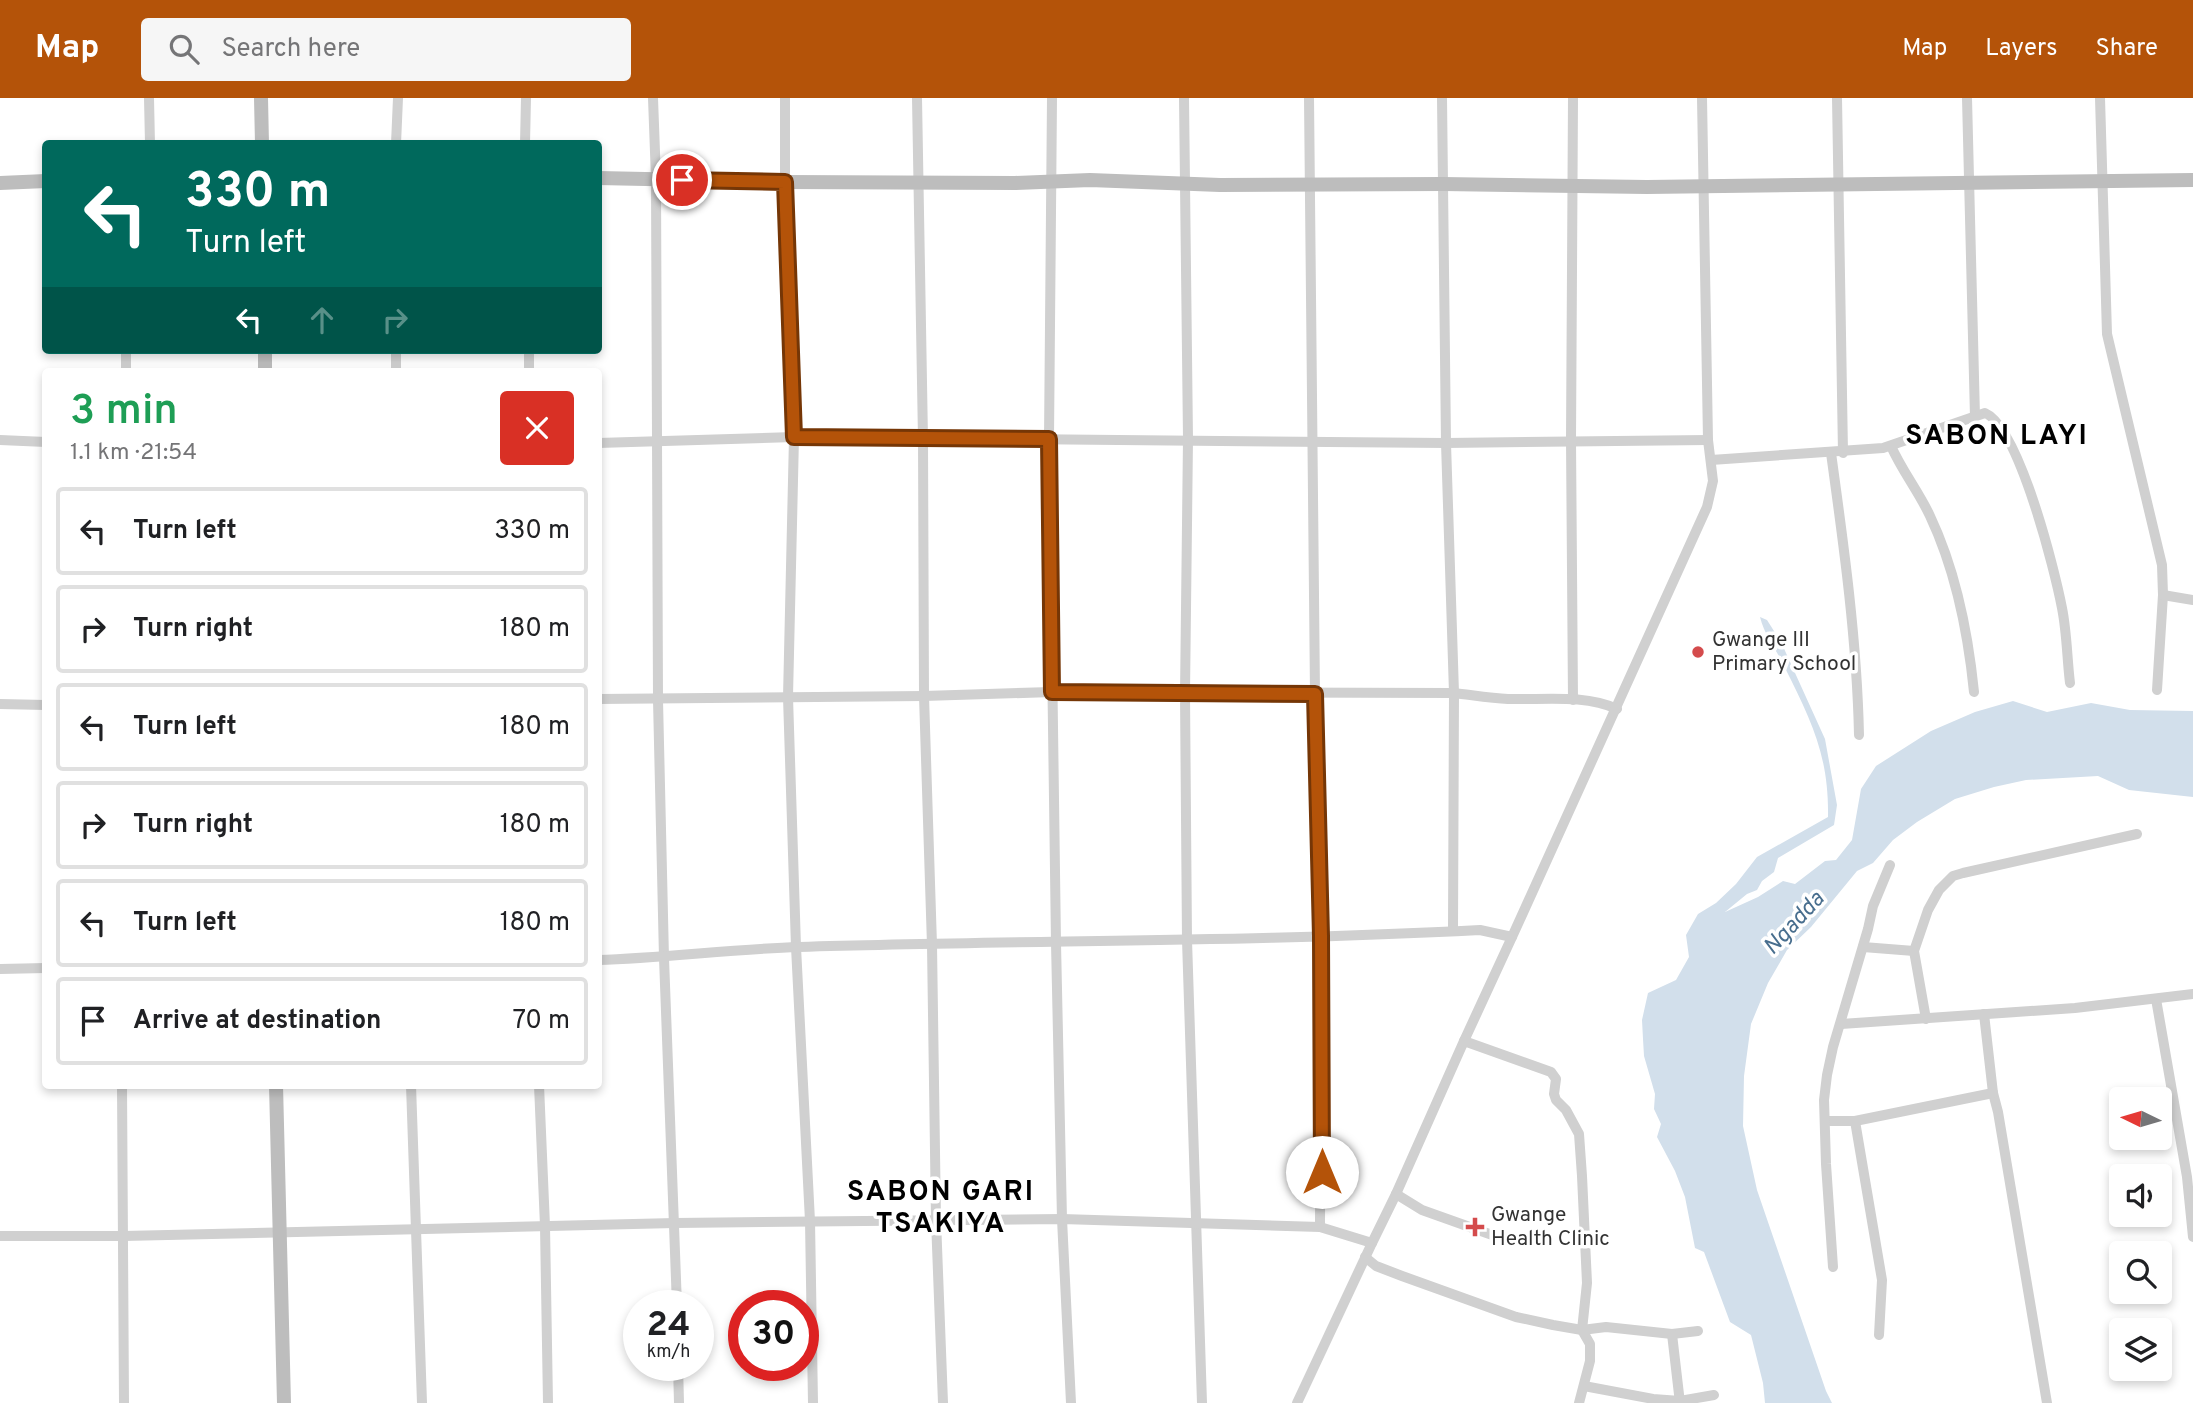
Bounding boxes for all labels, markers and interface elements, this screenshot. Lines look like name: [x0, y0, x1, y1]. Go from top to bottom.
search box: [141, 18, 631, 81]
text: Map: [35, 28, 99, 70]
icon: search: [165, 30, 203, 68]
text: Search here: [221, 33, 360, 66]
text: Map: [1902, 34, 1947, 64]
text: Layers: [1985, 34, 2057, 64]
text: Share: [2095, 34, 2158, 64]
pin: [652, 150, 712, 210]
icon: arrive: [663, 161, 701, 199]
text: 330 m: [185, 163, 330, 225]
icon: left: [70, 168, 161, 259]
text: Turn left: [185, 224, 306, 264]
icon: left: [230, 301, 268, 339]
icon: ahead: [303, 301, 341, 339]
icon: right: [376, 301, 414, 339]
text: 3 min: [70, 386, 178, 439]
button: close: [500, 391, 574, 465]
district label: SABON LAYI: [1905, 419, 2089, 455]
text: 1.1 km · 21:54: [70, 439, 197, 468]
icon: left: [74, 512, 112, 550]
text: Turn left: [133, 515, 237, 548]
text: 330 m: [494, 515, 570, 548]
icon: right: [74, 610, 112, 648]
text: Turn right: [133, 613, 253, 646]
text: 180 m: [500, 613, 570, 646]
place label: Gwange III Primary School: [1712, 627, 1856, 678]
marker: Gwange III Primary School: [1690, 644, 1706, 660]
icon: left: [74, 708, 112, 746]
text: Turn left: [133, 711, 237, 744]
text: 180 m: [500, 711, 570, 744]
icon: right: [74, 806, 112, 844]
text: Turn right: [133, 809, 253, 842]
text: 180 m: [500, 809, 570, 842]
water label: Ngadda: [1758, 886, 1832, 962]
icon: left: [74, 904, 112, 942]
text: Turn left: [133, 907, 237, 940]
text: 180 m: [500, 907, 570, 940]
icon: arrive: [74, 1002, 112, 1040]
text: Arrive at destination: [133, 1005, 381, 1038]
text: 70 m: [512, 1005, 570, 1038]
north arrow: [2109, 1087, 2172, 1150]
map controls: [2109, 1087, 2172, 1381]
position arrow: [1285, 1135, 1359, 1209]
button: sound: [2109, 1164, 2172, 1227]
district label: SABON GARI TSAKIYA: [847, 1175, 1035, 1243]
place label: Gwange Health Clinic: [1491, 1202, 1610, 1253]
marker: Gwange Health Clinic: [1465, 1217, 1485, 1237]
button: search: [2109, 1241, 2172, 1304]
speed limit sign: 30: [728, 1290, 819, 1381]
text: 24: [647, 1304, 690, 1348]
button: layers: [2109, 1318, 2172, 1381]
text: km/h: [647, 1341, 690, 1364]

